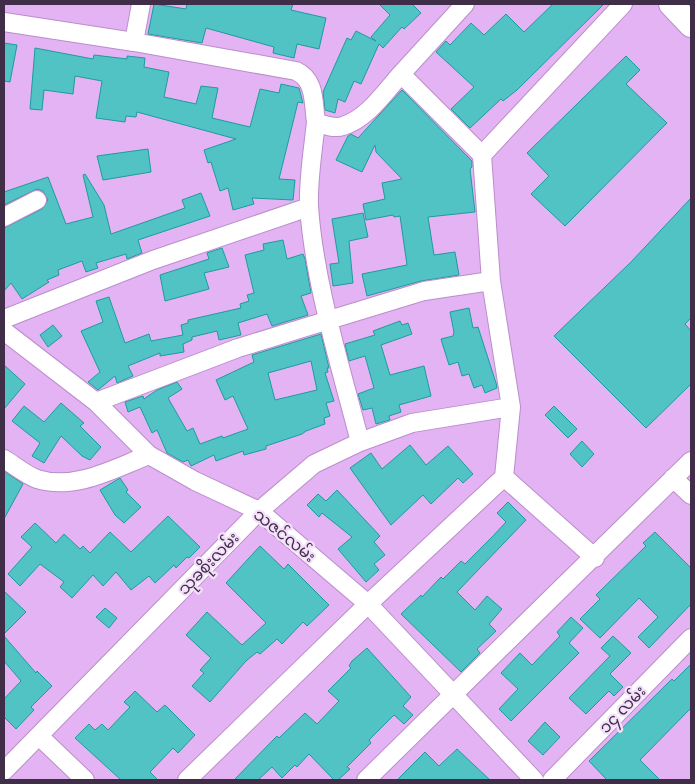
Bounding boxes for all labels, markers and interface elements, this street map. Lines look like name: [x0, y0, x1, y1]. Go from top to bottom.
street label: သဇင်လမ်း: [250, 503, 321, 566]
street label: သုခစိုးလမ်း: [172, 527, 246, 602]
street label: ၁၄ လမ်း: [594, 680, 652, 740]

